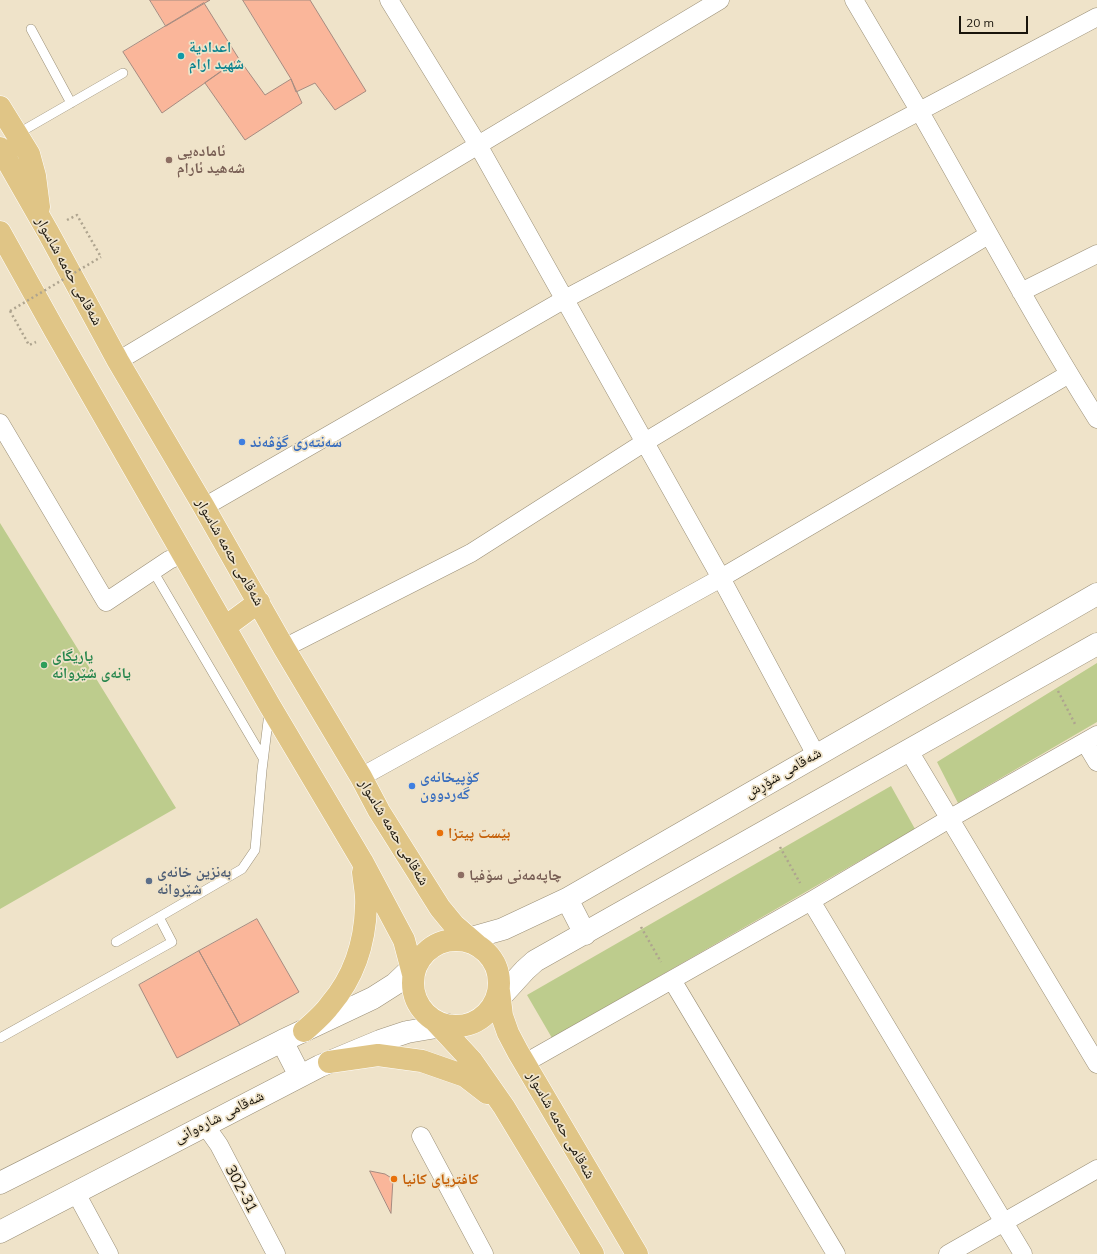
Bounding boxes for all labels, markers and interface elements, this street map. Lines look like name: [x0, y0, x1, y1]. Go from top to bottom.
scale bar: [961, 8, 1030, 34]
text: 20 m: [966, 15, 994, 30]
place label: اعدادية شهيد ارام: [189, 38, 244, 73]
marker: اعدادية شهيد ارام: [176, 51, 186, 61]
place label: ئامادەیی شەهید ئارام: [177, 142, 245, 177]
marker: ئامادەیی شەهید ئارام: [164, 155, 174, 165]
street label: شەقامی حەمە شاسوار: [32, 213, 106, 329]
place label: سەنتەری گۆڤەند: [250, 433, 342, 451]
marker: سەنتەری گۆڤەند: [237, 437, 247, 447]
street label: شەقامی حەمە شاسوار: [192, 495, 268, 609]
place label: یاریگای یانەی شێروانە: [52, 647, 131, 682]
marker: یاریگای یانەی شێروانە: [39, 660, 49, 670]
street label: شەقامی شۆڕش: [741, 744, 825, 802]
place label: کۆپیخانەی گەردوون: [420, 768, 479, 803]
street label: شەقامی حەمە شاسوار: [355, 775, 433, 889]
marker: کۆپیخانەی گەردوون: [407, 781, 417, 791]
place label: بێست پیتزا: [448, 824, 510, 842]
marker: بێست پیتزا: [435, 828, 445, 838]
place label: بەنزین خانەی شێروانە: [157, 863, 231, 898]
place label: چاپەمەنی سۆفیا: [469, 866, 562, 884]
marker: چاپەمەنی سۆفیا: [456, 870, 466, 880]
marker: بەنزین خانەی شێروانە: [144, 876, 154, 886]
street label: شەقامی حەمە شاسوار: [523, 1068, 599, 1182]
street label: شەقامی شارەوانی: [171, 1087, 267, 1147]
street label: 302-31: [221, 1162, 261, 1216]
place label: کافتریای کانیا: [402, 1170, 479, 1188]
marker: کافتریای کانیا: [389, 1174, 399, 1184]

